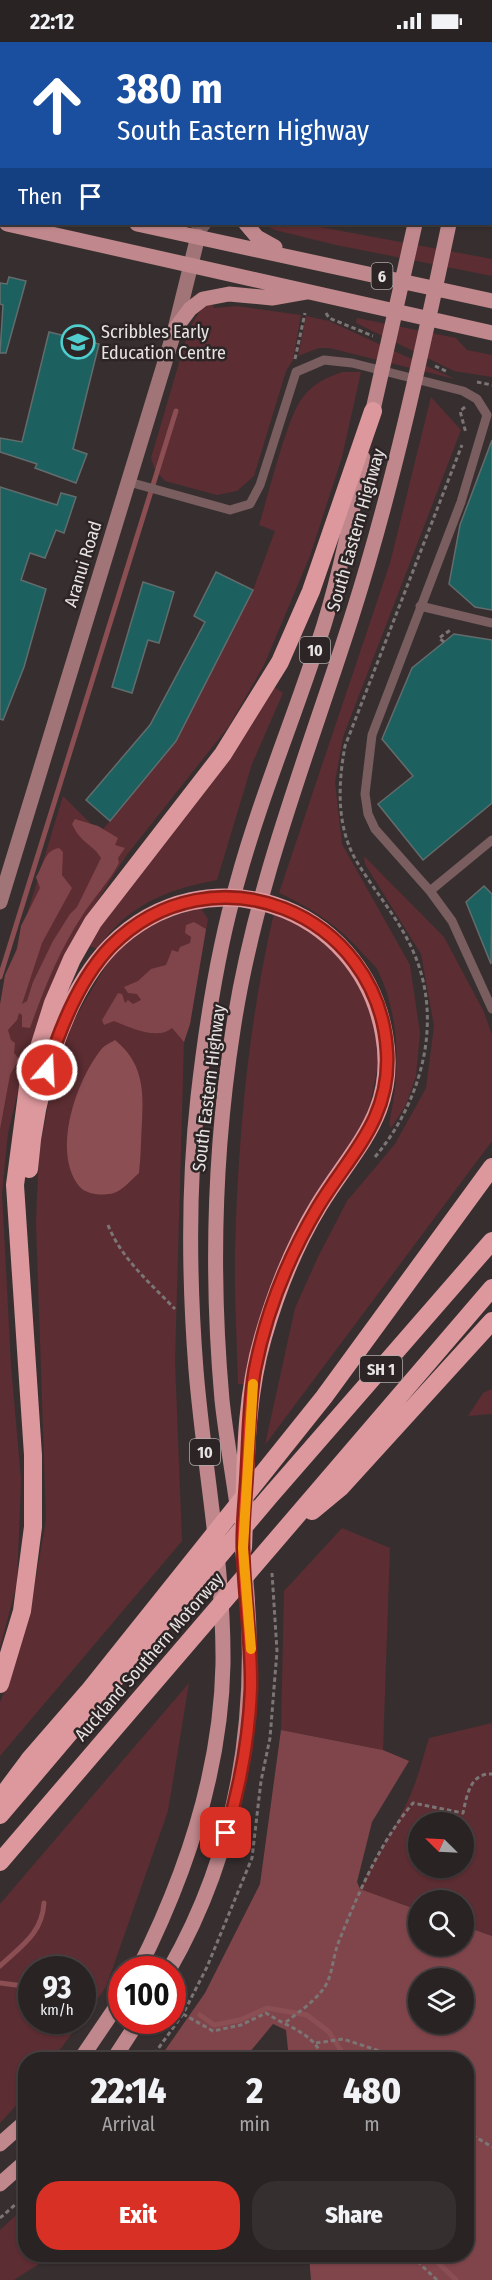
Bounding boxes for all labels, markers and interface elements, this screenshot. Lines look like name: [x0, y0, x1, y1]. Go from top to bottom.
text: 22:12: [30, 8, 74, 35]
text: 380 m: [117, 64, 223, 114]
icon: ahead: [18, 66, 96, 144]
text: South Eastern Highway: [117, 115, 369, 147]
icon: arrive: [74, 180, 107, 213]
text: Then: [18, 183, 62, 210]
road number: 6: [372, 263, 392, 289]
place label: Scribbles Early Education Centre: [101, 321, 226, 364]
school or university icon: Scribbles Early Education Centre: [60, 324, 96, 360]
street label: South Eastern Highway: [322, 446, 390, 614]
street label: Aranui Road: [59, 518, 107, 610]
road number: 10: [300, 637, 330, 663]
street label: South Eastern Highway: [188, 1003, 230, 1173]
position arrow: [15, 1038, 79, 1102]
road number: SH 1: [360, 1356, 402, 1382]
road number: 10: [190, 1439, 220, 1465]
street label: Auckland Southern Motorway: [70, 1568, 228, 1746]
pin: [200, 1807, 251, 1858]
north arrow: [408, 1812, 474, 1878]
map controls: [408, 1812, 474, 2034]
icon: arrive: [209, 1816, 242, 1849]
button: search: [408, 1890, 474, 1956]
speed limit sign: 100: [108, 1956, 186, 2034]
button: layers: [408, 1968, 474, 2034]
text: 93: [42, 1970, 72, 2006]
text: km/h: [40, 2001, 74, 2019]
text: 22:14: [91, 2069, 166, 2113]
text: 2: [246, 2069, 263, 2113]
text: 480: [343, 2069, 401, 2113]
text: Arrival: [102, 2112, 155, 2136]
text: min: [239, 2112, 270, 2136]
text: m: [364, 2112, 380, 2136]
button: Exit: [36, 2181, 240, 2250]
button: Share: [252, 2181, 456, 2250]

